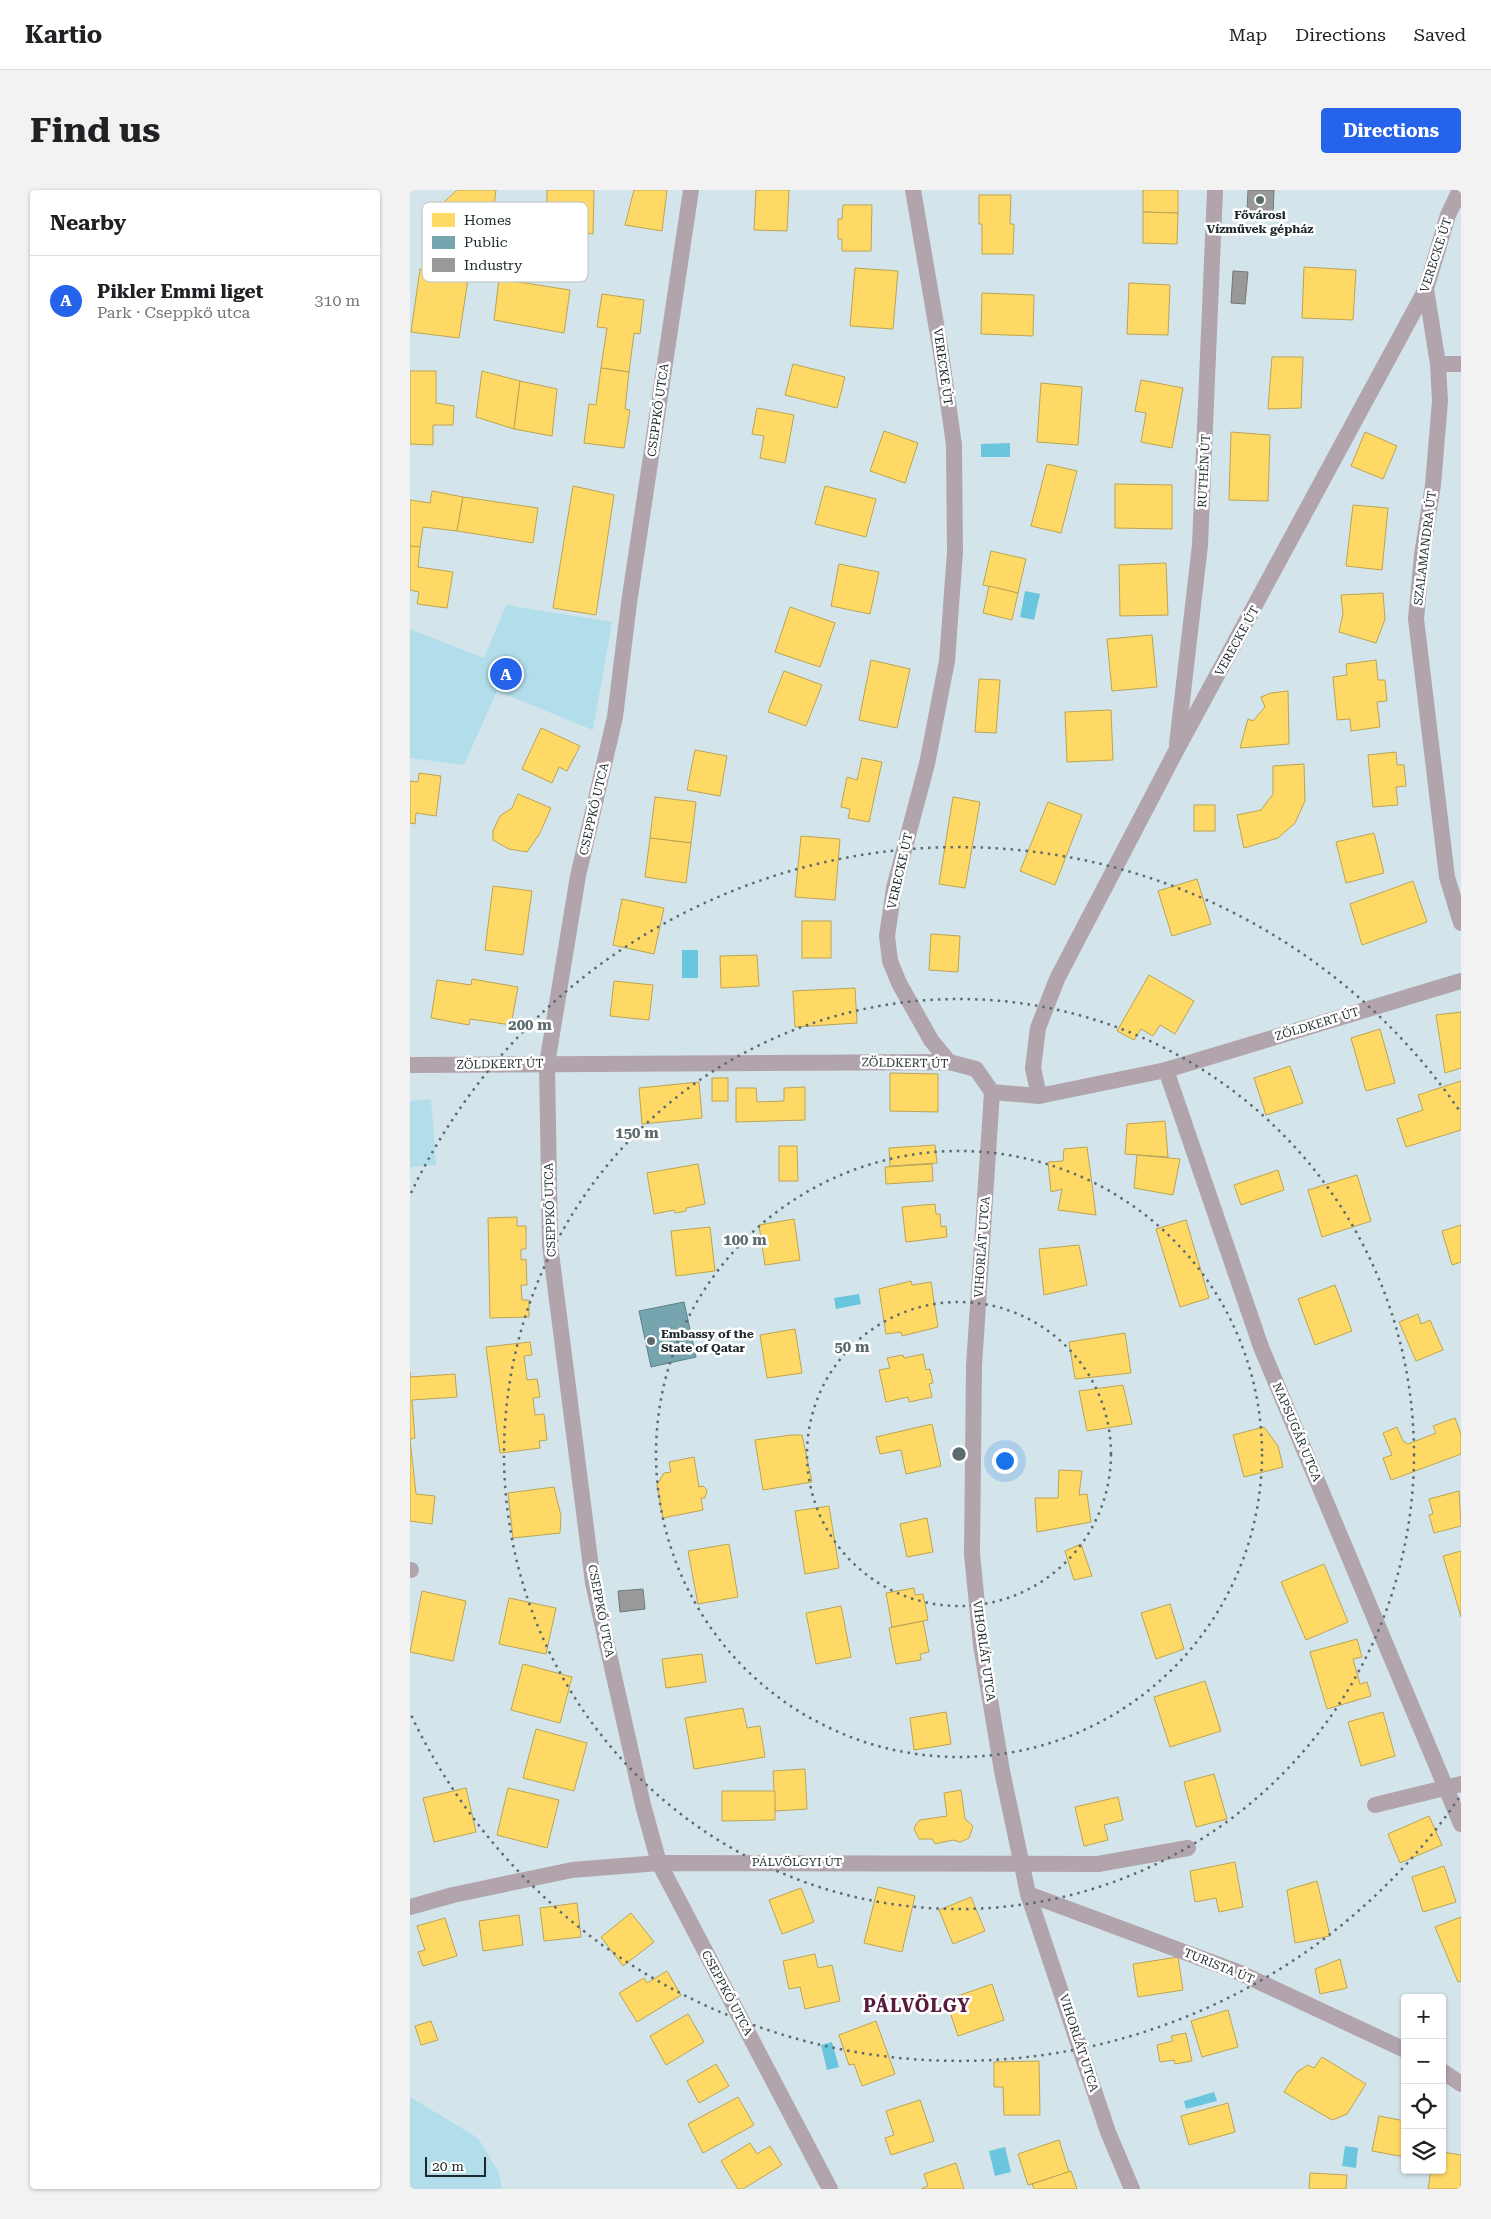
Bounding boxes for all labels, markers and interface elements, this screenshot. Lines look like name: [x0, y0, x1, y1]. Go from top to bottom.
text: Kartio: [25, 21, 102, 49]
text: Map: [1229, 24, 1267, 45]
text: Directions: [1295, 24, 1386, 45]
text: Saved: [1414, 24, 1466, 45]
button: Directions: [1321, 108, 1461, 153]
text: Find us: [30, 110, 160, 151]
marker: Fővárosi Vízművek gépház: [1254, 194, 1266, 206]
legend: [422, 202, 588, 282]
place label: Fővárosi Vízművek gépház: [1206, 208, 1314, 236]
text: Nearby: [50, 211, 126, 235]
text: Homes: [464, 212, 512, 228]
street label: VERECKE ÚT: [1417, 216, 1455, 294]
text: Public: [464, 234, 508, 250]
text: Industry: [464, 257, 523, 273]
text: Pikler Emmi liget: [97, 280, 263, 303]
text: A: [60, 291, 72, 310]
text: 310 m: [314, 291, 360, 310]
text: Park · Cseppkő utca: [97, 303, 250, 322]
street label: VERECKE ÚT: [931, 328, 955, 406]
street label: CSEPPKŐ UTCA: [644, 362, 672, 458]
street label: RUTHÉN ÚT: [1195, 434, 1213, 508]
street label: SZALAMANDRA ÚT: [1411, 490, 1439, 606]
street label: VERECKE ÚT: [1212, 604, 1262, 678]
pin: A: [490, 655, 522, 693]
street label: CSEPPKŐ UTCA: [577, 761, 612, 857]
street label: VERECKE ÚT: [884, 832, 916, 910]
street label: ZÖLDKERT ÚT: [1273, 1005, 1361, 1043]
text: 200 m: [508, 1016, 552, 1034]
street label: ZÖLDKERT ÚT: [861, 1055, 949, 1071]
street label: ZÖLDKERT ÚT: [456, 1056, 544, 1072]
text: 150 m: [615, 1124, 659, 1142]
street label: CSEPPKŐ UTCA: [541, 1162, 559, 1257]
street label: VIHORLÁT UTCA: [971, 1195, 993, 1298]
text: 100 m: [723, 1231, 767, 1249]
place label: Embassy of the State of Qatar: [661, 1327, 754, 1355]
marker: Embassy of the State of Qatar: [645, 1335, 657, 1347]
text: 50 m: [834, 1338, 870, 1356]
street label: NAPSUGÁR UTCA: [1270, 1380, 1324, 1484]
centre of rings: [950, 1445, 968, 1463]
your location: [992, 1448, 1018, 1474]
street label: CSEPPKŐ UTCA: [585, 1563, 617, 1659]
street label: VIHORLÁT UTCA: [970, 1600, 998, 1703]
street label: PÁLVÖLGYI ÚT: [752, 1855, 842, 1869]
street label: TURISTA ÚT: [1182, 1946, 1256, 1986]
street label: CSEPPKŐ UTCA: [699, 1948, 756, 2038]
street label: VIHORLÁT UTCA: [1057, 1992, 1102, 2094]
district label: PÁLVÖLGY: [863, 1994, 971, 2016]
map controls: [1401, 1994, 1446, 2174]
button: +: [1401, 1994, 1446, 2039]
button: −: [1401, 2039, 1446, 2084]
button: locate: [1401, 2084, 1446, 2129]
button: layers: [1401, 2129, 1446, 2174]
scale bar: [425, 2154, 486, 2177]
text: 20 m: [432, 2158, 464, 2174]

